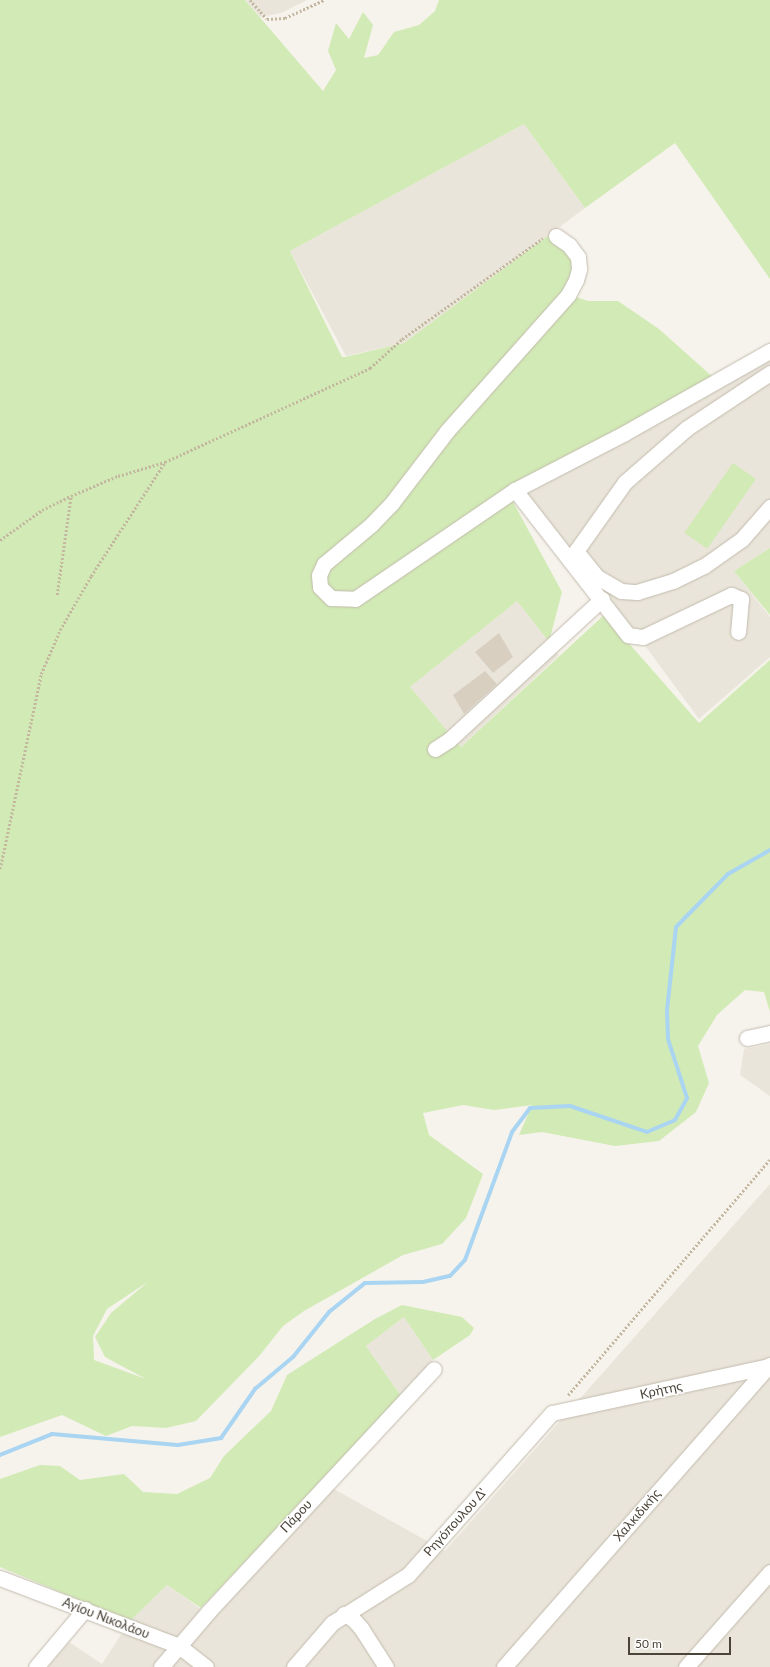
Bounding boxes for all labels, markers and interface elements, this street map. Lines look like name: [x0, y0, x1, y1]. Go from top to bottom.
street label: Κρήτης: [638, 1378, 684, 1402]
street label: Ρηγόπουλου Δ': [420, 1485, 490, 1559]
street label: Χαλκιδικής: [610, 1486, 664, 1544]
street label: Πάρου: [277, 1496, 315, 1536]
street label: Αγίου Νικολάου: [60, 1594, 152, 1642]
scale bar: [630, 1629, 733, 1655]
text: 50 m: [635, 1636, 662, 1651]

